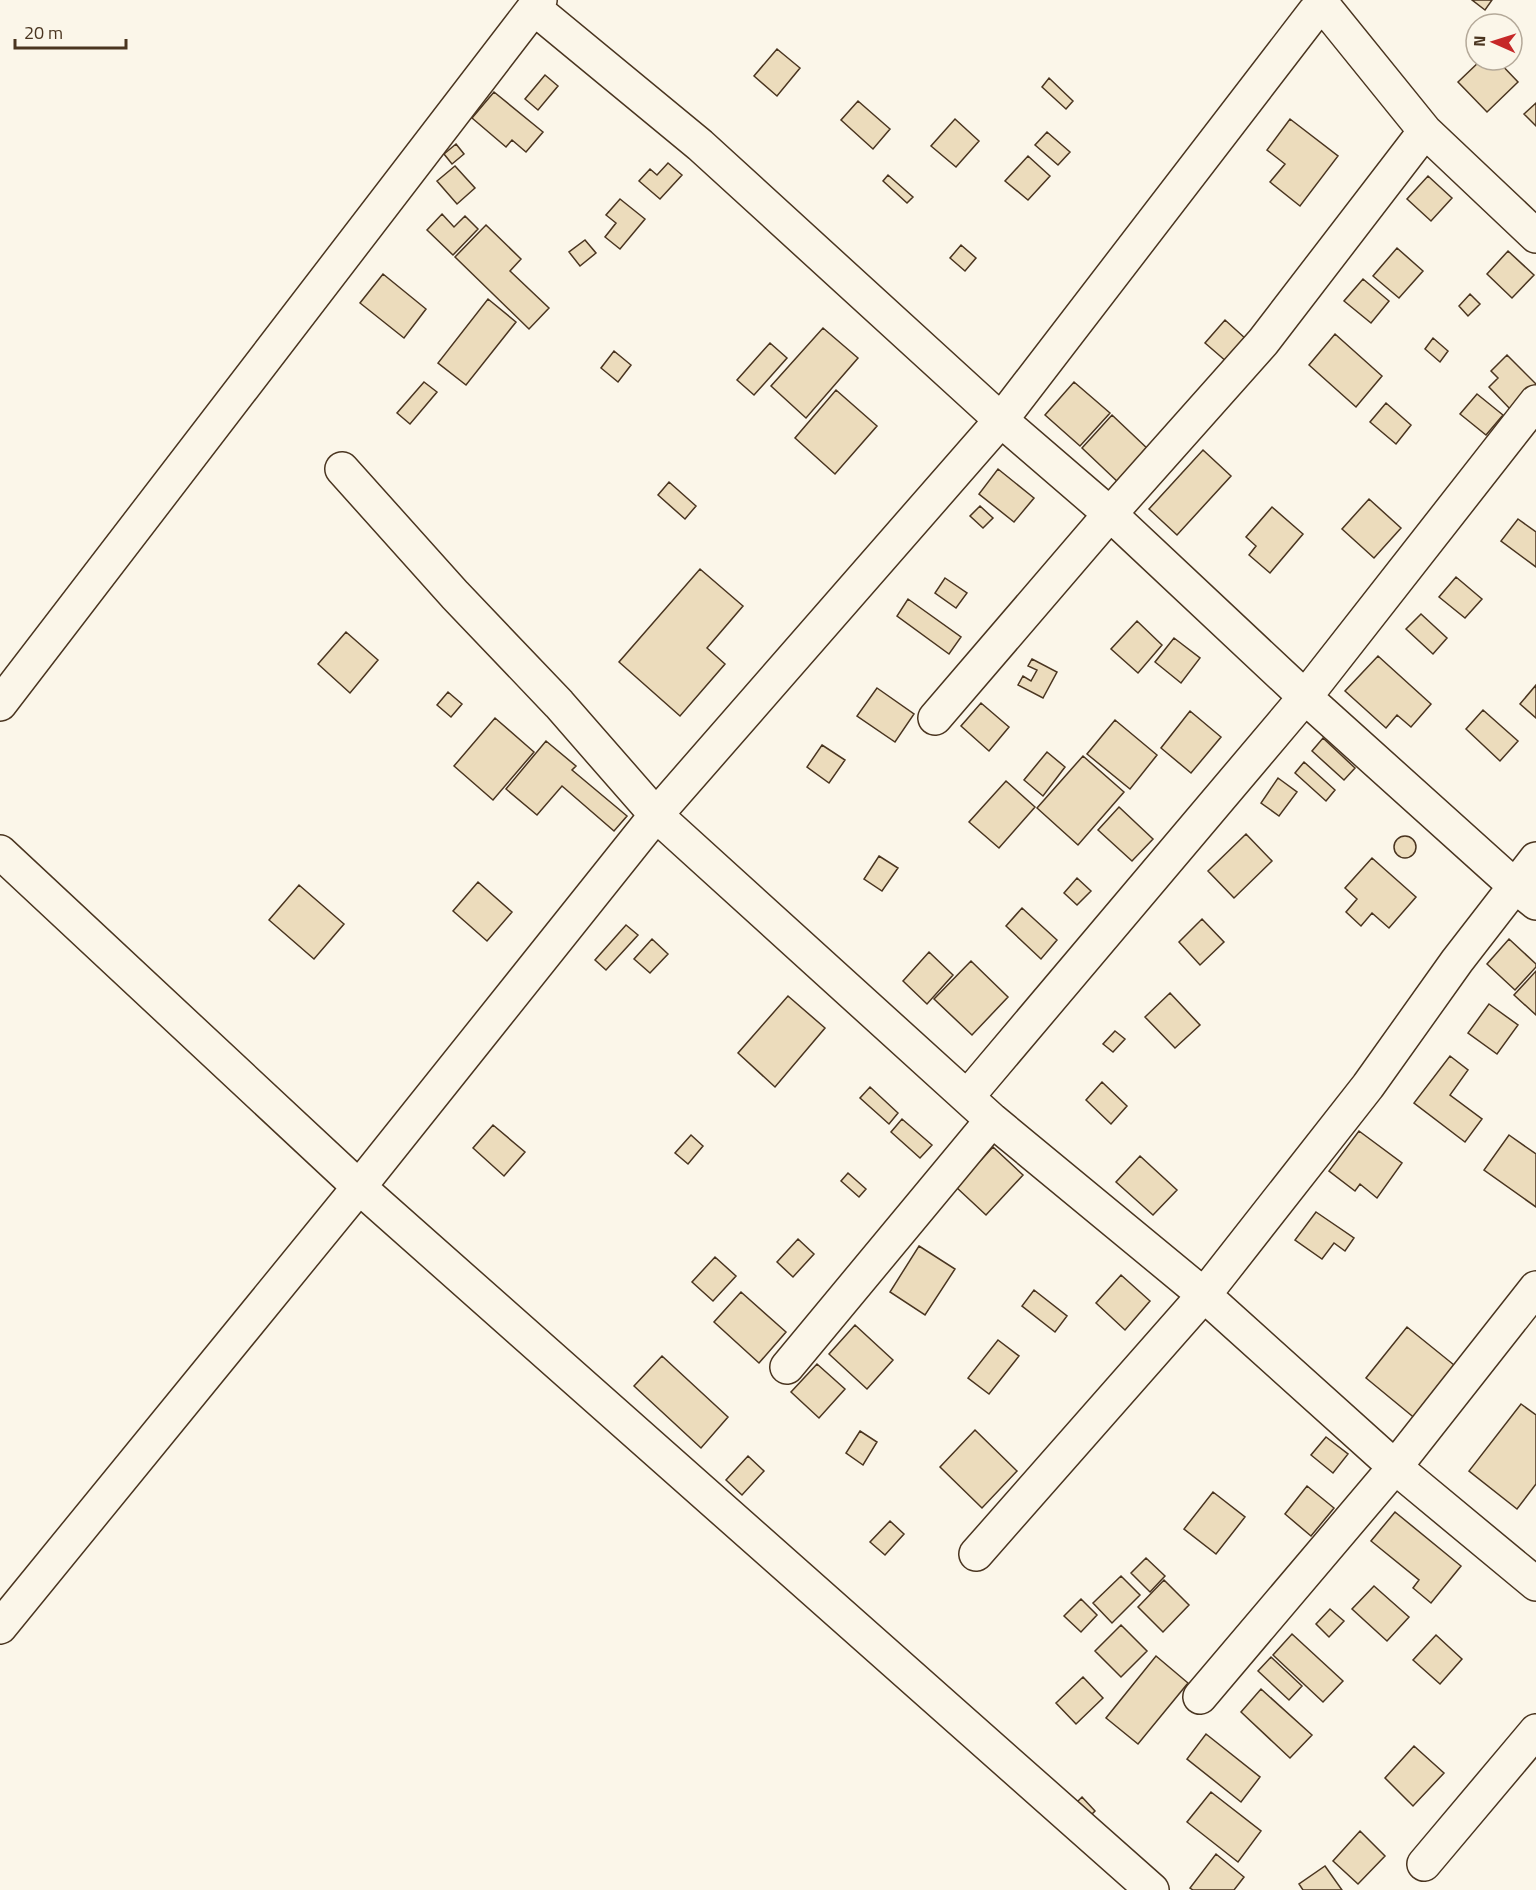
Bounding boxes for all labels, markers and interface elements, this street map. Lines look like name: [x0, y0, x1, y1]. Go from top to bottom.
scale bar: [15, 12, 126, 50]
north arrow: [1464, 12, 1524, 72]
text: 20 m: [24, 19, 63, 46]
text: N: [1467, 35, 1491, 47]

